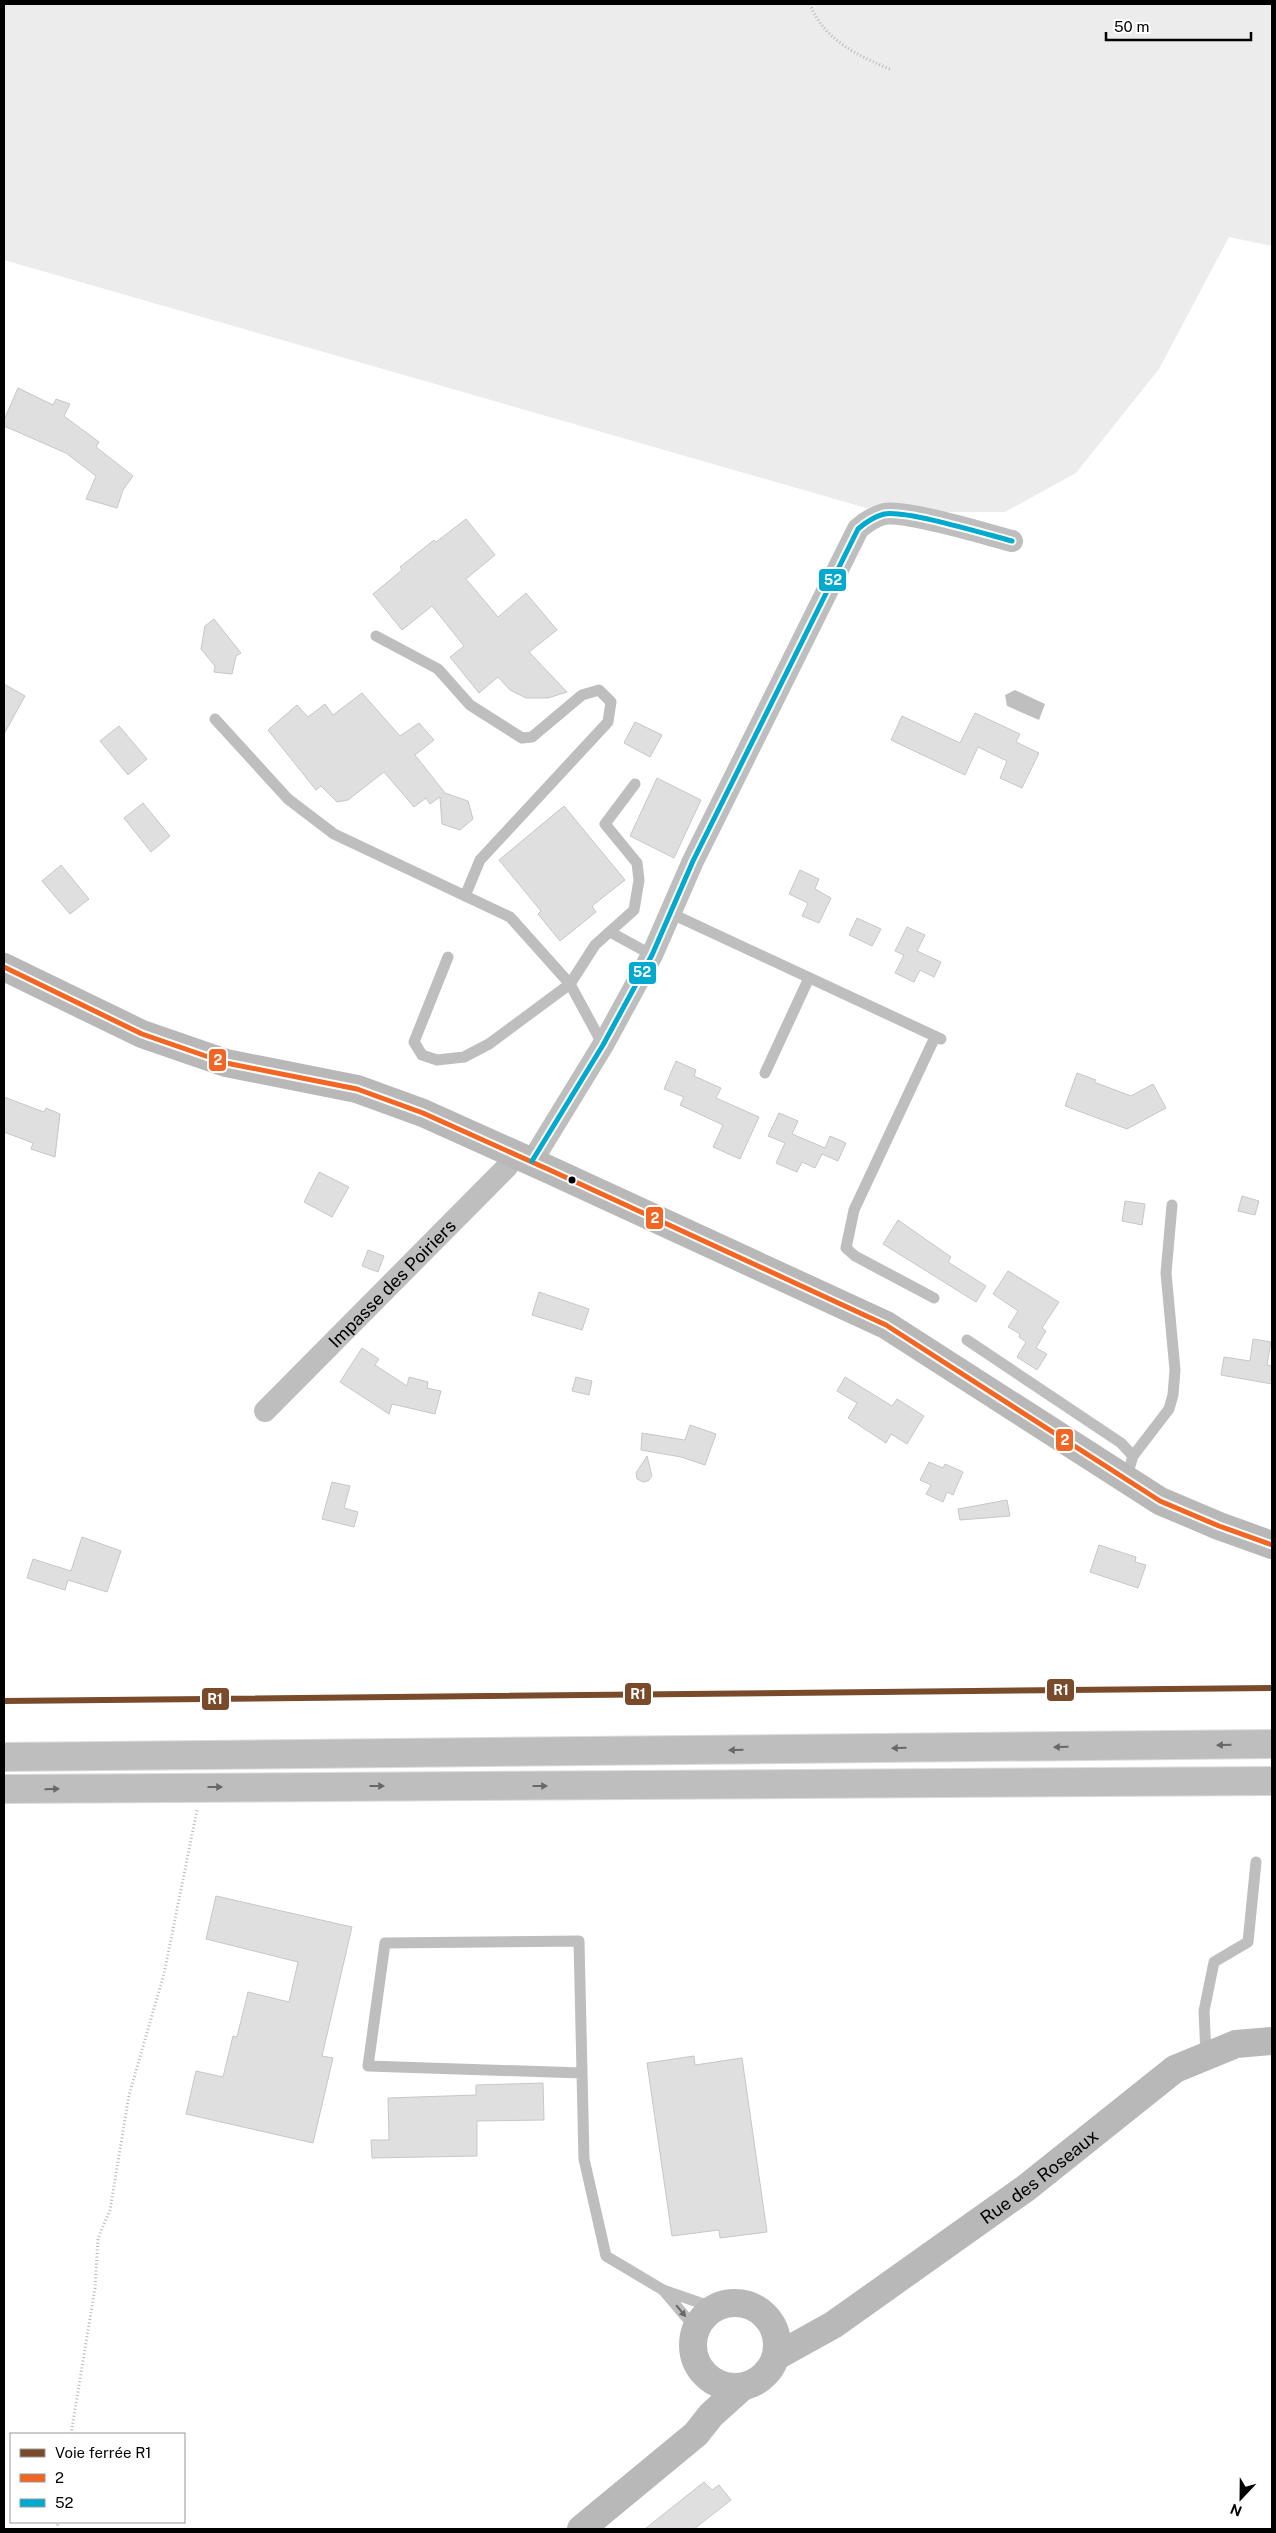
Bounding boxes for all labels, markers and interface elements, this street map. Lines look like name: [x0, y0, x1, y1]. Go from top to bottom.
scale bar: [1106, 10, 1251, 42]
text: 50 m: [1114, 18, 1149, 35]
line badge: 52: [818, 568, 847, 592]
text: 52: [824, 572, 842, 588]
line badge: 52: [628, 961, 657, 985]
text: 52: [633, 964, 651, 980]
line badge: 2: [208, 1048, 227, 1072]
text: 2: [214, 1052, 223, 1068]
unlabelled marker: [567, 1175, 577, 1185]
line badge: 2: [645, 1206, 664, 1230]
text: 2: [651, 1210, 660, 1226]
street label: Impasse des Poiriers: [324, 1215, 460, 1352]
line badge: 2: [1055, 1428, 1074, 1452]
text: 2: [1061, 1432, 1070, 1448]
line badge: R1: [1046, 1678, 1075, 1702]
line badge: R1: [624, 1682, 652, 1706]
text: R1: [1053, 1682, 1069, 1698]
text: R1: [630, 1686, 646, 1702]
line badge: R1: [201, 1687, 230, 1711]
text: R1: [207, 1691, 223, 1707]
one-way arrow: [1215, 1741, 1231, 1749]
one-way arrow: [1053, 1743, 1069, 1751]
one-way arrow: [890, 1744, 906, 1752]
one-way arrow: [728, 1746, 744, 1754]
one-way arrow: [532, 1781, 548, 1789]
one-way arrow: [370, 1782, 386, 1790]
one-way arrow: [207, 1783, 223, 1791]
one-way arrow: [45, 1785, 61, 1793]
street label: Rue des Roseaux: [976, 2124, 1102, 2228]
one-way arrow: [675, 2305, 686, 2318]
legend: [10, 2433, 185, 2523]
text: Voie ferrée R1: [55, 2444, 151, 2461]
text: 2: [55, 2469, 64, 2486]
north arrow: [1216, 2473, 1266, 2523]
text: 52: [55, 2494, 74, 2511]
text: N: [1228, 2501, 1244, 2520]

